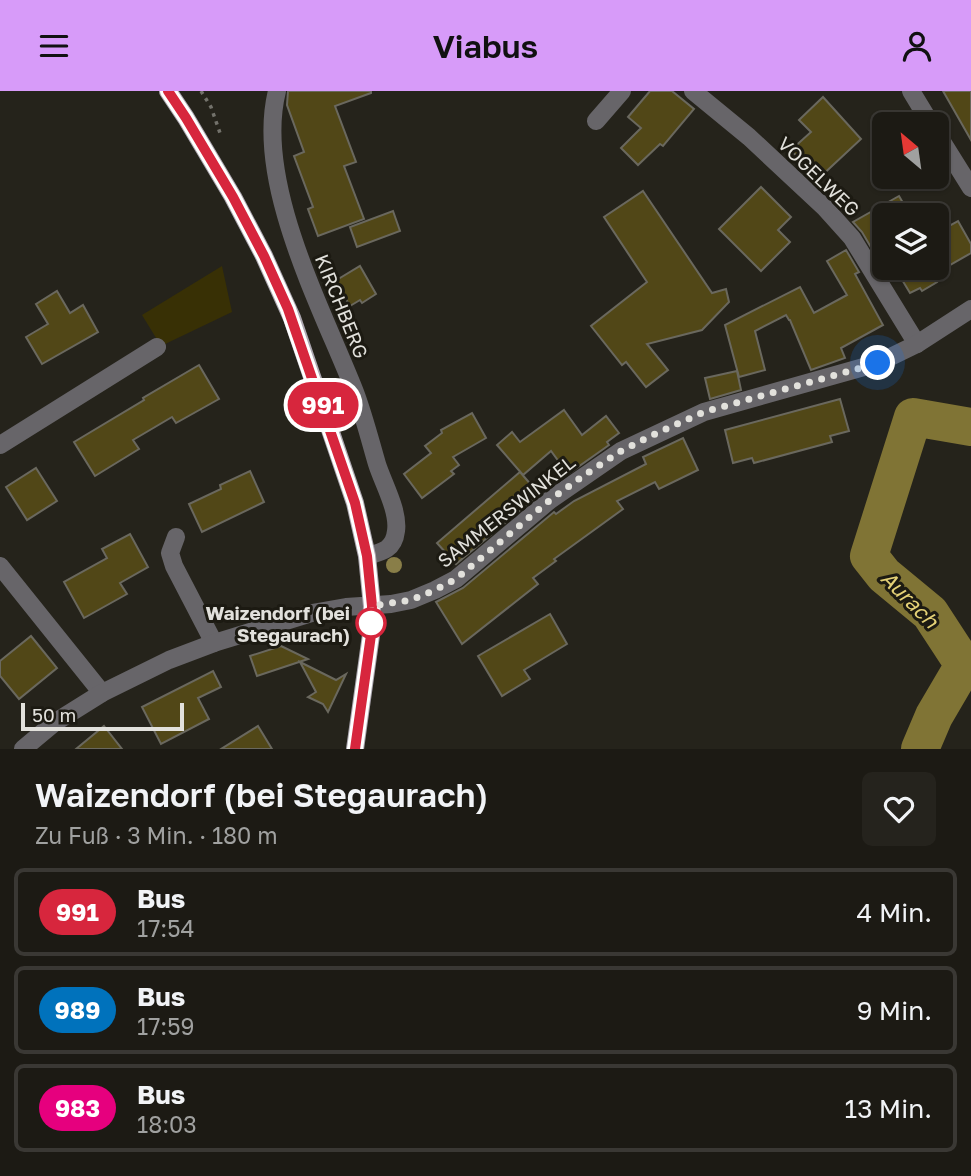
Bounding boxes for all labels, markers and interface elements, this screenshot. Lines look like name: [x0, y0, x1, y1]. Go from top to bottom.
icon: menu: [35, 27, 73, 65]
text: Viabus: [433, 27, 538, 65]
icon: person: [898, 27, 936, 65]
north arrow: [872, 112, 948, 189]
map controls: [872, 112, 949, 280]
street label: VOGELWEG: [774, 132, 864, 220]
button: layers: [872, 203, 949, 280]
street label: KIRCHBERG: [311, 251, 373, 361]
your location: [860, 345, 895, 380]
line badge: 991: [283, 382, 363, 428]
text: 991: [302, 390, 344, 419]
street label: SAMMERSWINKEL: [433, 450, 579, 572]
water label: Aurach: [876, 565, 945, 634]
place label: Waizendorf (bei Stegaurach): [206, 601, 350, 646]
marker: Waizendorf (bei Stegaurach): [356, 608, 386, 638]
scale bar: [21, 700, 184, 732]
text: 50 m: [32, 703, 76, 726]
button: heart: [862, 772, 936, 846]
text: Waizendorf (bei Stegaurach): [35, 775, 488, 814]
text: Zu Fuß · 3 Min. · 180 m: [35, 821, 278, 849]
text: Bus: [137, 883, 185, 914]
text: 991: [56, 897, 99, 926]
text: 4 Min.: [857, 897, 932, 928]
text: 17:54: [137, 914, 195, 942]
text: Bus: [137, 981, 185, 1012]
text: 989: [55, 995, 100, 1024]
text: 9 Min.: [857, 995, 932, 1026]
text: 17:59: [137, 1012, 195, 1040]
text: Bus: [137, 1079, 185, 1110]
text: 983: [55, 1093, 100, 1122]
text: 13 Min.: [845, 1093, 932, 1124]
text: 18:03: [137, 1110, 197, 1138]

